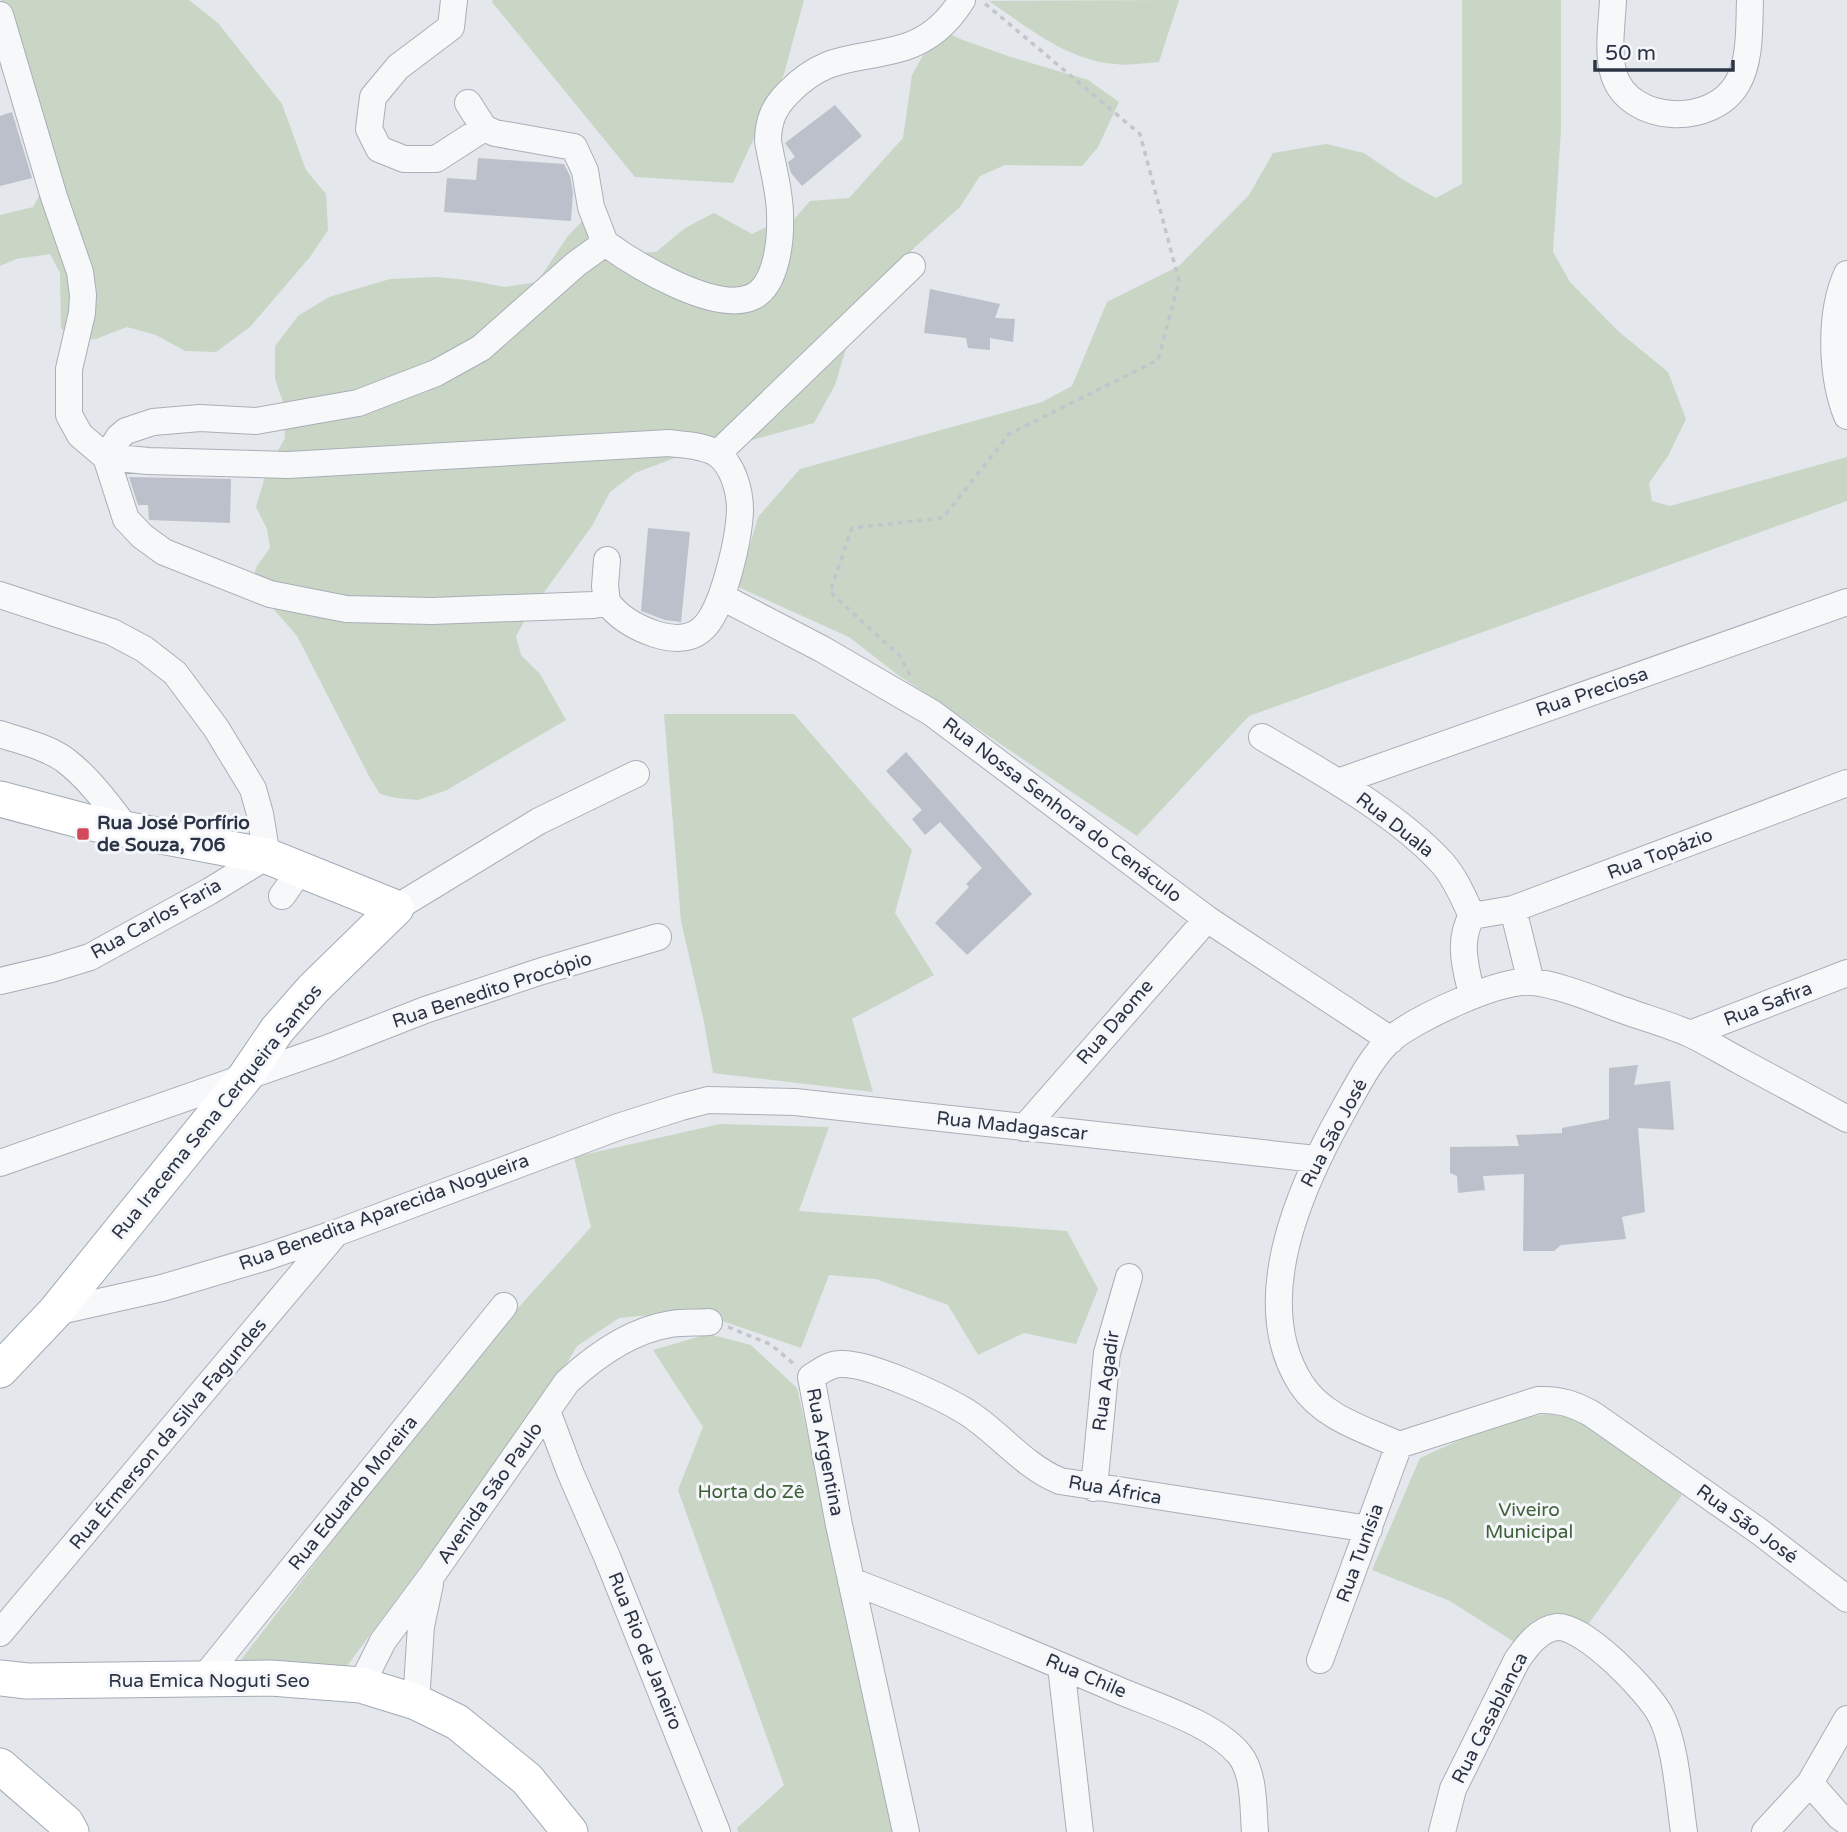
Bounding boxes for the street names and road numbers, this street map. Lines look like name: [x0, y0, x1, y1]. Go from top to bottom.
street label: Rua Preciosa: [1533, 663, 1651, 721]
street label: Rua Nossa Senhora do Cenáculo: [938, 713, 1186, 907]
street label: Rua Duala: [1352, 788, 1438, 862]
street label: Rua Topázio: [1604, 824, 1716, 884]
street label: Rua Carlos Faria: [87, 874, 225, 964]
street label: Rua Benedito Procópio: [390, 947, 594, 1033]
street label: Rua Daome: [1072, 975, 1158, 1069]
street label: Rua Safira: [1721, 977, 1815, 1031]
street label: Rua Iracema Sena Cerqueira Santos: [107, 980, 327, 1244]
street label: Rua São José: [1296, 1075, 1372, 1191]
street label: Rua Madagascar: [935, 1107, 1090, 1145]
street label: Rua Benedita Aparecida Nogueira: [236, 1149, 532, 1275]
street label: Rua Érmerson da Silva Fagundes: [65, 1314, 271, 1554]
street label: Rua Agadir: [1088, 1329, 1124, 1433]
street label: Rua Argentina: [802, 1386, 848, 1518]
street label: Rua Eduardo Moreira: [284, 1411, 422, 1575]
street label: Avenida São Paulo: [433, 1418, 547, 1568]
street label: Rua África: [1067, 1470, 1164, 1509]
street label: Rua São José: [1692, 1480, 1802, 1568]
street label: Rua Tunísia: [1332, 1501, 1388, 1605]
street label: Rua Rio de Janeiro: [603, 1569, 687, 1733]
street label: Rua Chile: [1042, 1649, 1130, 1703]
street label: Rua Casablanca: [1447, 1649, 1533, 1787]
street label: Rua Emica Noguti Seo: [108, 1670, 310, 1692]

